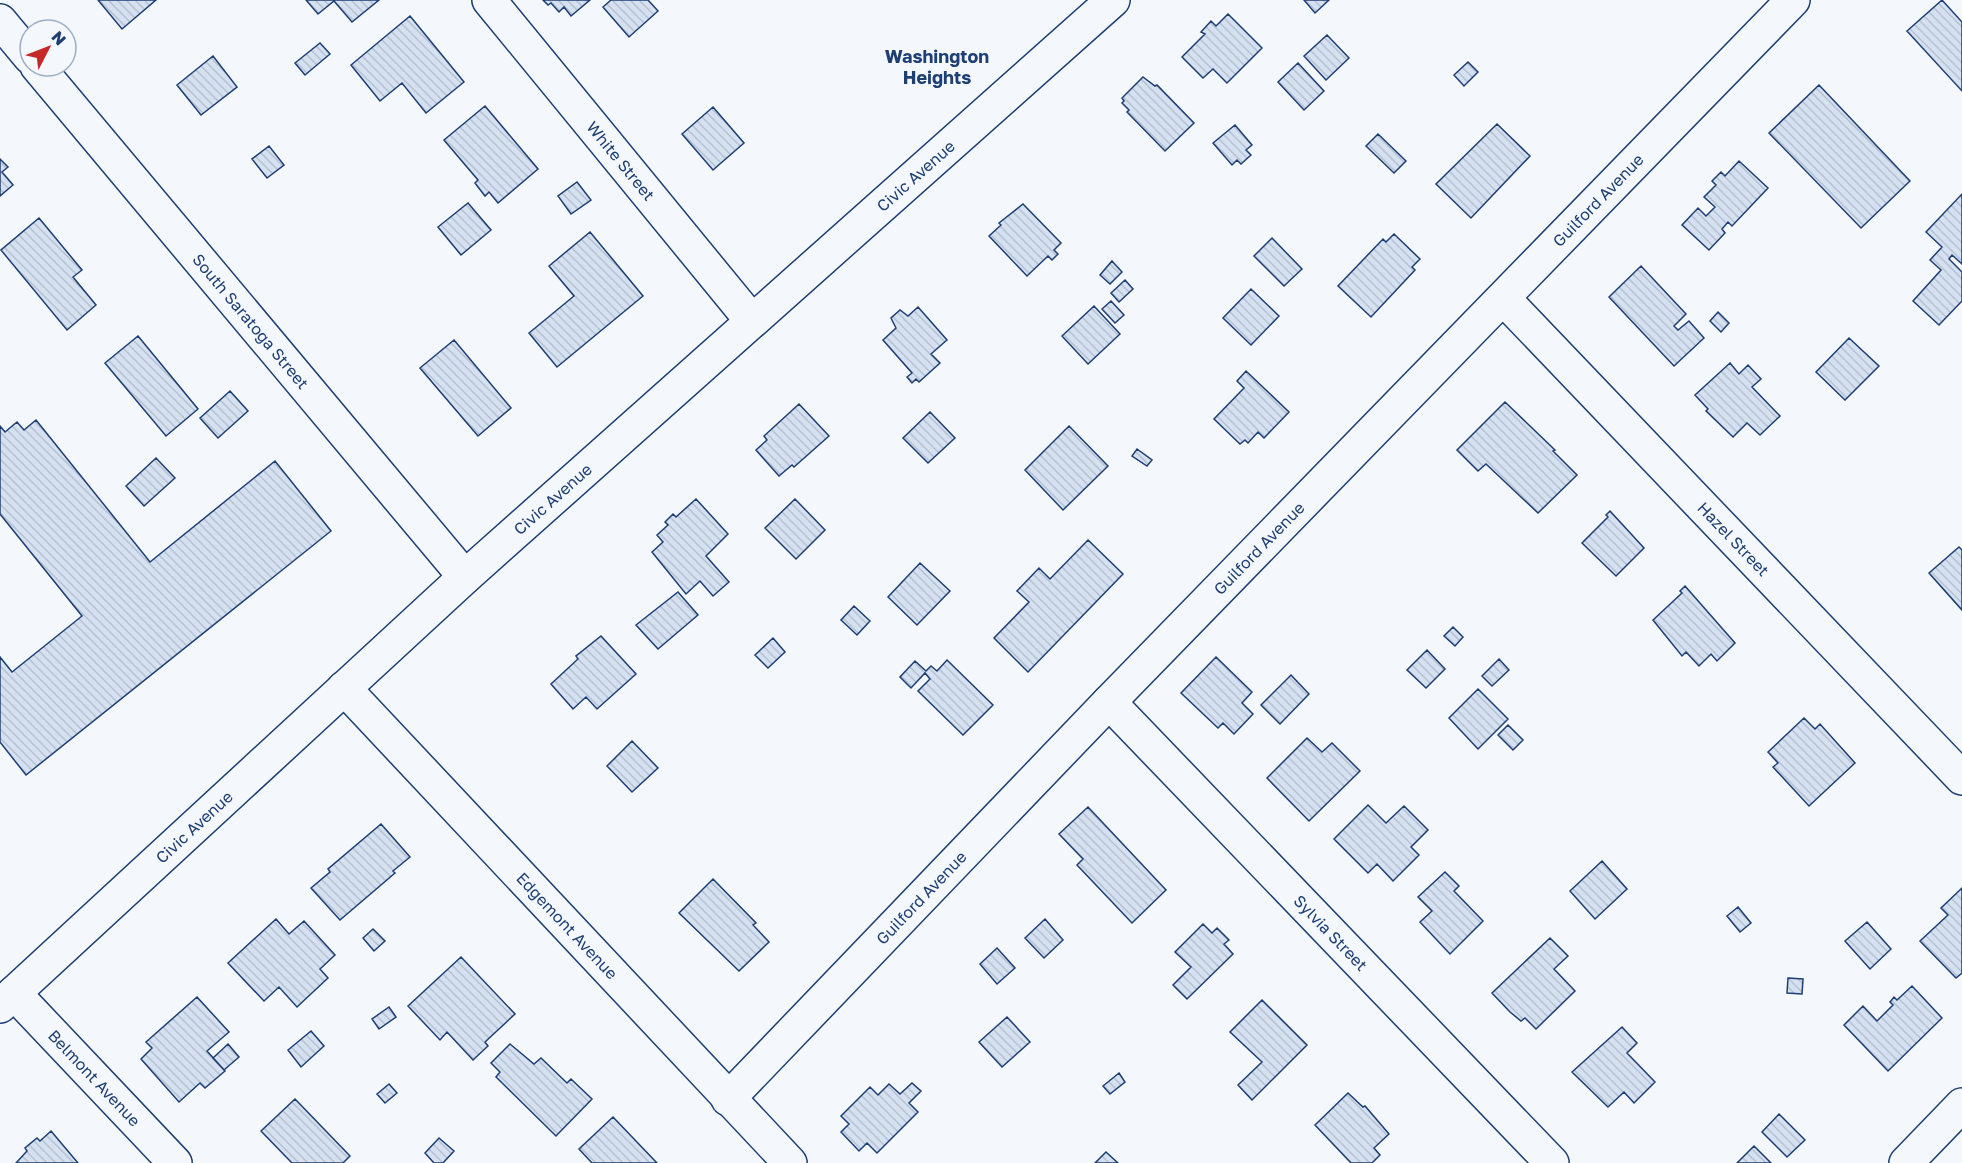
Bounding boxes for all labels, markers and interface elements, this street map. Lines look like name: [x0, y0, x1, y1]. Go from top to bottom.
north arrow: [18, 18, 78, 78]
text: N: [48, 27, 71, 49]
district label: Washington Heights: [885, 45, 989, 88]
street label: White Street: [582, 117, 659, 205]
street label: Civic Avenue: [872, 136, 959, 216]
street label: Guilford Avenue: [1548, 149, 1648, 251]
street label: South Saratoga Street: [188, 250, 313, 393]
street label: Civic Avenue: [509, 459, 596, 539]
street label: Guilford Avenue: [1209, 498, 1309, 599]
street label: Hazel Street: [1693, 498, 1774, 580]
street label: Civic Avenue: [151, 787, 237, 867]
street label: Guilford Avenue: [872, 847, 971, 949]
street label: Edgemont Avenue: [512, 868, 622, 983]
street label: Sylvia Street: [1290, 891, 1372, 975]
street label: Belmont Avenue: [44, 1026, 145, 1130]

